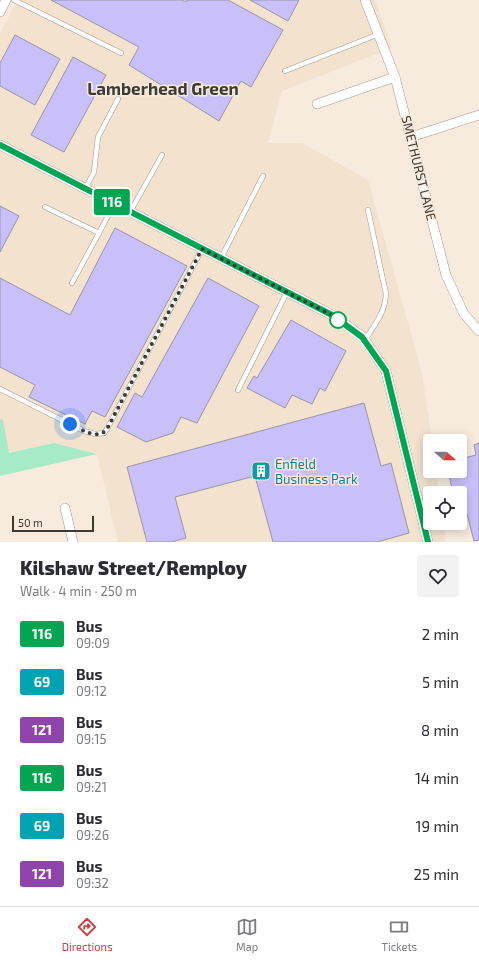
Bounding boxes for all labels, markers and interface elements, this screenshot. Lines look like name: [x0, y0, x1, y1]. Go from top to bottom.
district label: Lamberhead Green: [87, 78, 239, 98]
street label: SMETHURST LANE: [398, 114, 440, 222]
line badge: 116: [89, 189, 135, 215]
text: 116: [102, 193, 122, 210]
unlabelled marker: [329, 311, 347, 329]
your location: [60, 414, 80, 434]
north arrow: [423, 434, 467, 478]
map controls: [423, 434, 467, 530]
place label: Enfield Business Park: [275, 456, 358, 487]
building icon: Enfield Business Park: [250, 460, 272, 482]
button: locate: [423, 486, 467, 530]
scale bar: [12, 514, 94, 533]
text: 50 m: [18, 516, 43, 529]
button: heart: [417, 555, 459, 597]
text: Kilshaw Street/Remploy: [20, 556, 247, 579]
text: Walk · 4 min · 250 m: [20, 583, 137, 599]
text: Bus: [76, 617, 102, 635]
text: 116: [32, 625, 52, 642]
text: 2 min: [422, 625, 459, 643]
text: 09:09: [76, 635, 110, 651]
text: Bus: [76, 665, 102, 683]
text: 69: [34, 673, 50, 690]
text: 5 min: [422, 673, 459, 691]
text: 09:12: [76, 683, 107, 699]
text: Bus: [76, 713, 102, 731]
text: 121: [32, 721, 52, 738]
text: 8 min: [421, 721, 459, 739]
text: 09:15: [76, 731, 107, 747]
text: Bus: [76, 761, 102, 779]
text: 116: [32, 769, 52, 786]
text: 14 min: [415, 769, 459, 787]
text: 09:21: [76, 779, 107, 795]
text: Bus: [76, 809, 102, 827]
text: 69: [34, 817, 50, 834]
text: 19 min: [416, 817, 459, 835]
text: 09:26: [76, 827, 109, 843]
text: Bus: [76, 857, 102, 875]
text: 121: [32, 865, 52, 882]
text: 25 min: [414, 865, 459, 883]
text: 09:32: [76, 875, 109, 891]
tab: Directions: [62, 916, 112, 953]
tab: Map: [236, 916, 258, 953]
tab: Tickets: [382, 916, 417, 953]

